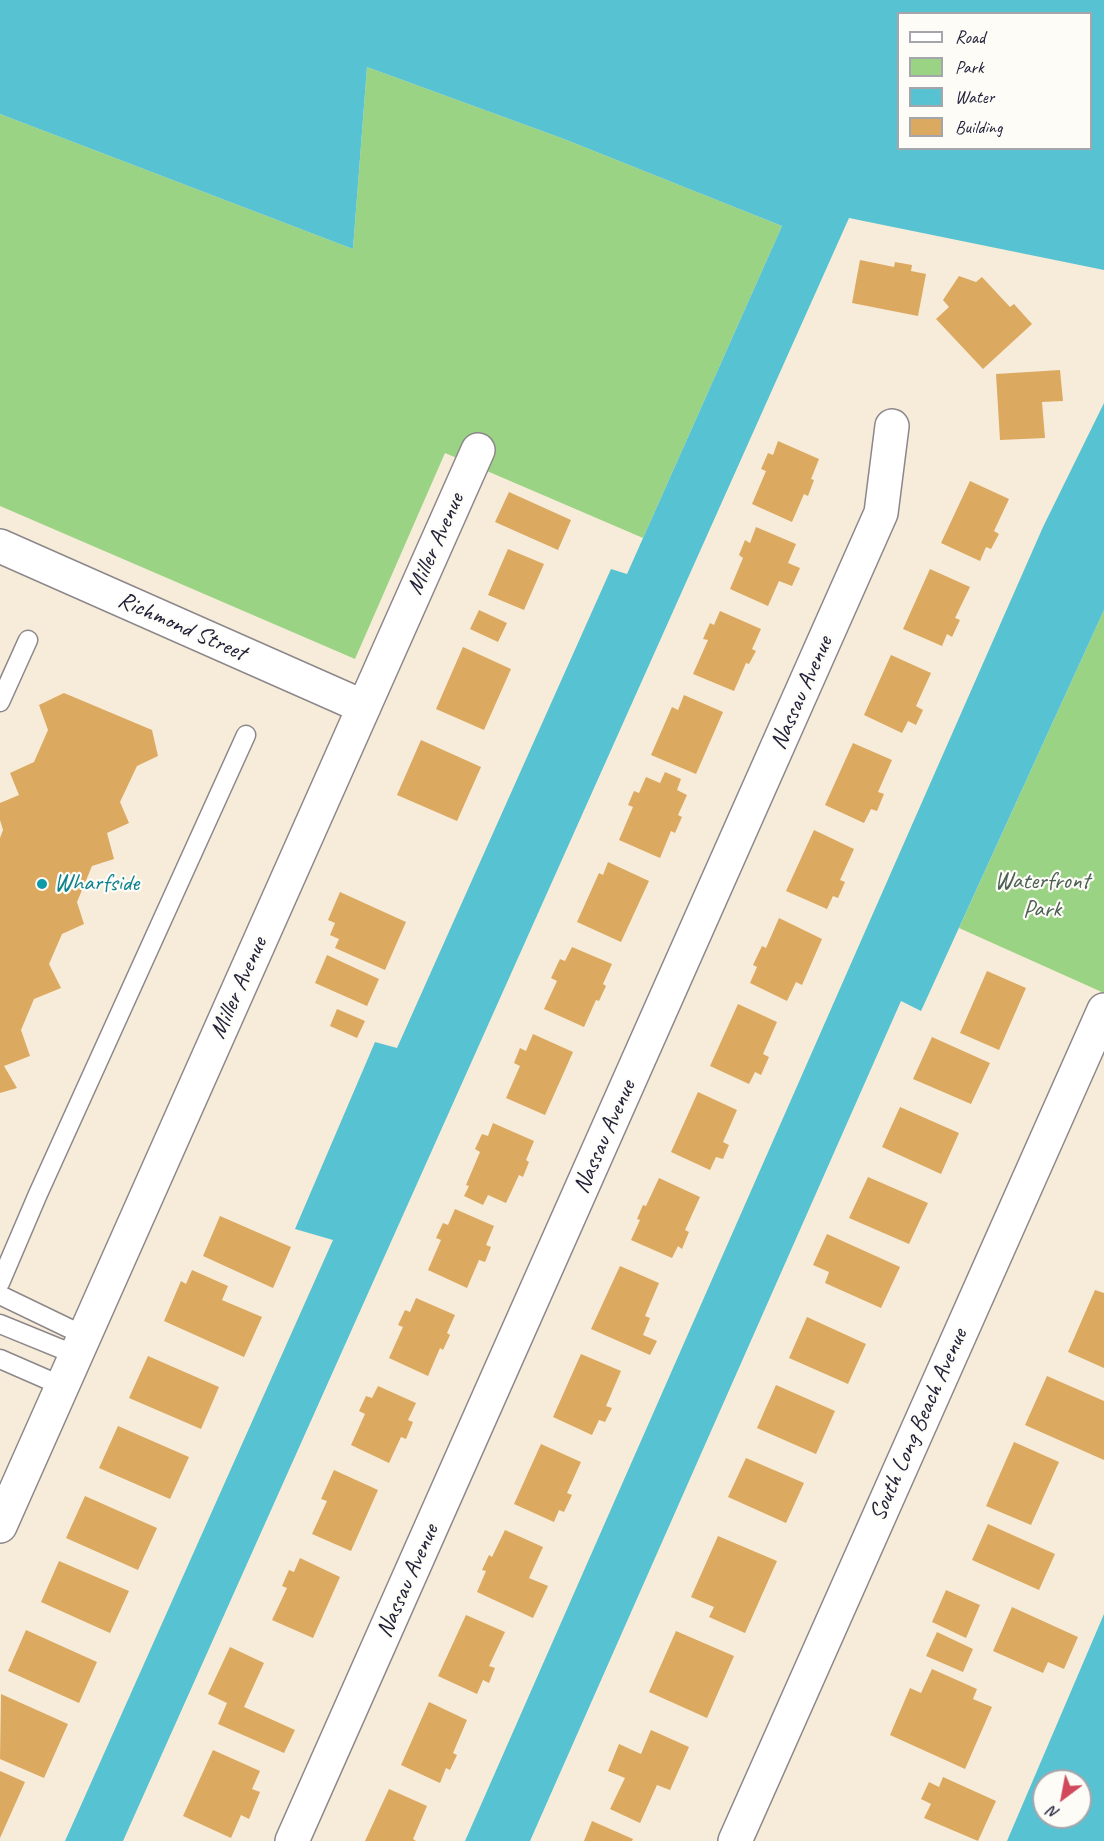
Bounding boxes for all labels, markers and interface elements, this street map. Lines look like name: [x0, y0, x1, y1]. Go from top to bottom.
legend: [897, 12, 1092, 150]
text: Road: [955, 26, 985, 48]
text: Park: [955, 56, 984, 78]
text: Water: [955, 86, 994, 108]
text: Building: [955, 116, 1002, 138]
street label: Miller Avenue: [401, 489, 471, 599]
street label: Richmond Street: [114, 586, 250, 668]
street label: Nassau Avenue: [764, 632, 840, 754]
park label: Waterfront Park: [995, 868, 1089, 924]
place label: Wharfside: [54, 870, 139, 898]
marker: Wharfside: [35, 877, 49, 891]
street label: Miller Avenue: [204, 933, 274, 1043]
street label: Nassau Avenue: [567, 1076, 643, 1198]
street label: South Long Beach Avenue: [864, 1324, 974, 1526]
street label: Nassau Avenue: [370, 1520, 446, 1642]
north arrow: [1032, 1769, 1092, 1829]
text: N: [1044, 1801, 1063, 1824]

